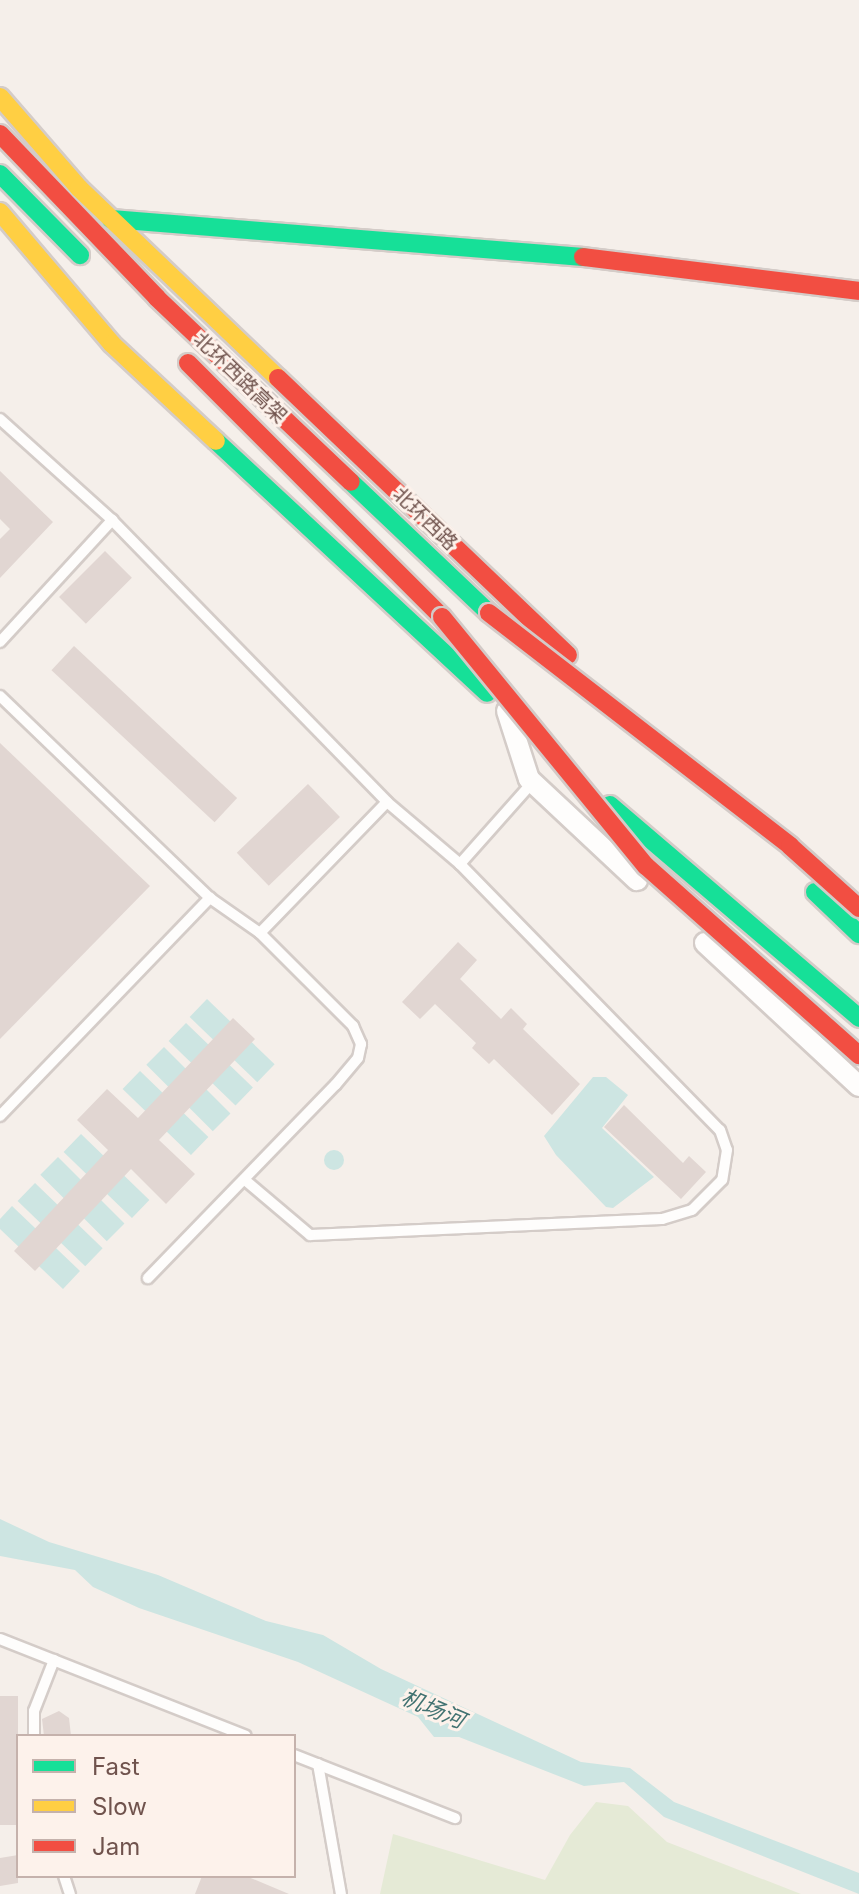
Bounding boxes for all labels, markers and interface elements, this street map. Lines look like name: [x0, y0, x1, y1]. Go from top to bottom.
street label: 北环西路高架: [189, 328, 291, 428]
street label: 北环西路: [388, 483, 462, 555]
water label: 机场河: [397, 1684, 469, 1734]
legend: [16, 1734, 296, 1878]
text: Fast: [92, 1752, 140, 1781]
text: Slow: [92, 1792, 147, 1821]
text: Jam: [92, 1832, 140, 1861]

